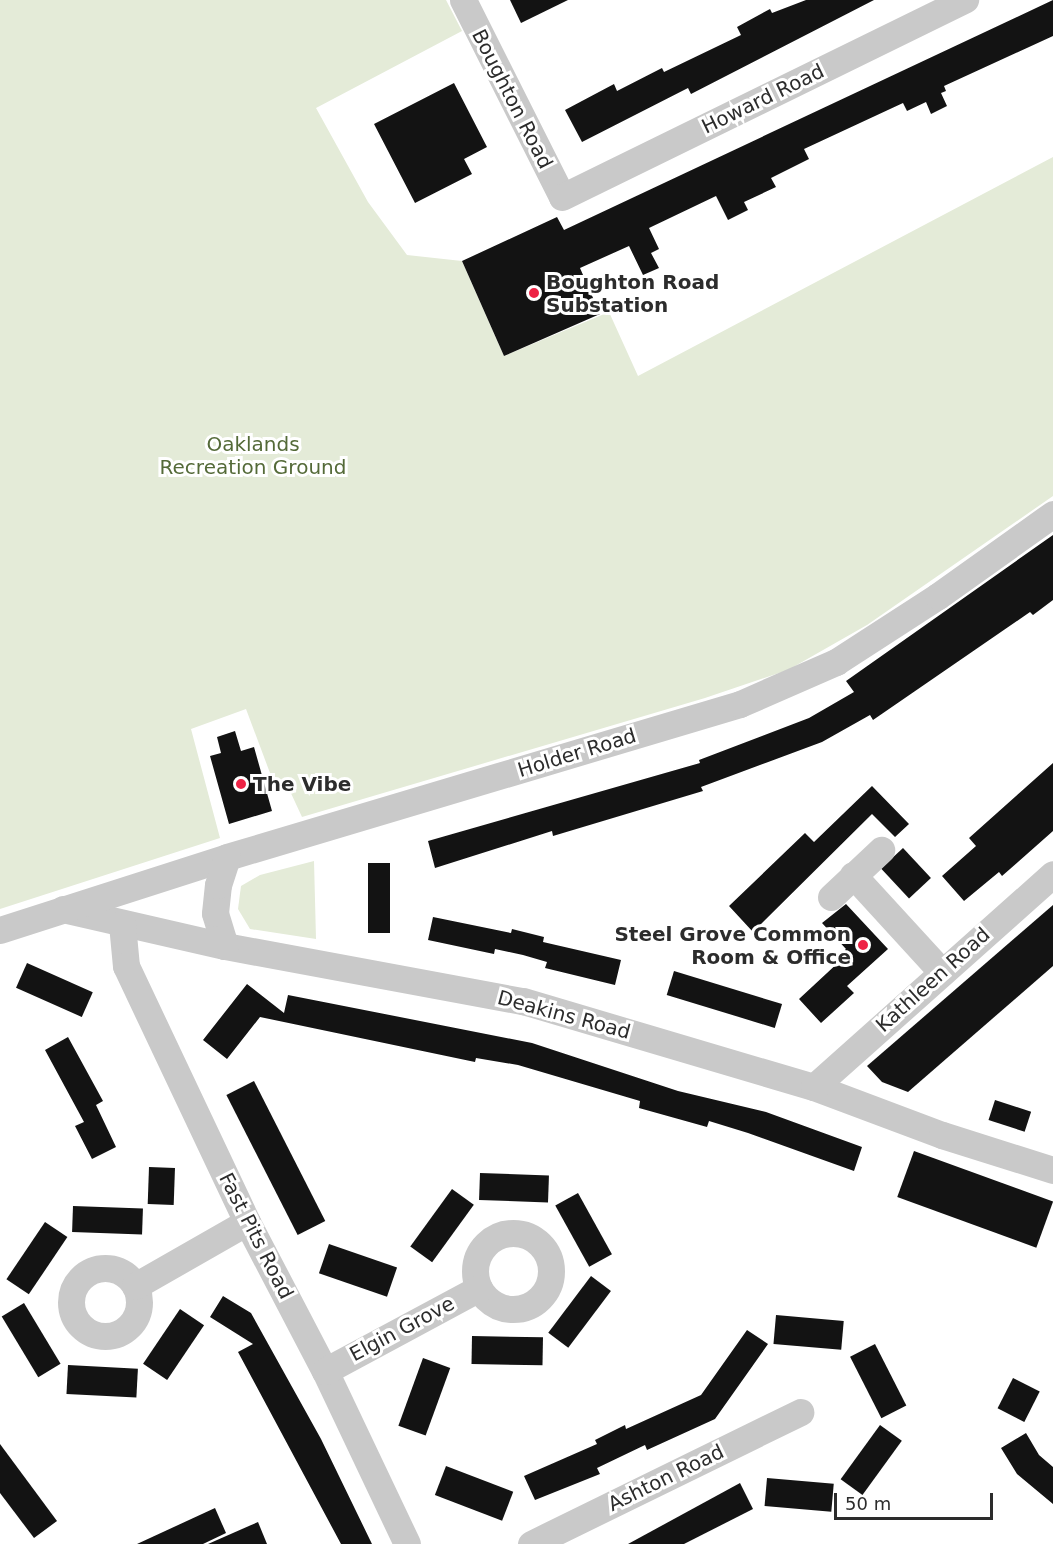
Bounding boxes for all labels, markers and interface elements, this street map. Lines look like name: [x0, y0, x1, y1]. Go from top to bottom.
street label: Boughton Road: [467, 25, 557, 173]
street label: Howard Road: [698, 59, 828, 139]
place label: Boughton Road Substation: [546, 270, 719, 317]
marker: Boughton Road Substation: [527, 286, 541, 300]
park label: Oaklands Recreation Ground: [160, 433, 346, 480]
street label: Holder Road: [515, 724, 639, 782]
place label: The Vibe: [253, 772, 351, 796]
marker: The Vibe: [234, 777, 248, 791]
place label: Steel Grove Common Room & Office: [614, 922, 851, 969]
street label: Kathleen Road: [871, 923, 995, 1037]
marker: Steel Grove Common Room & Office: [856, 938, 870, 952]
street label: Deakins Road: [495, 986, 633, 1044]
street label: Fast Pits Road: [214, 1169, 298, 1303]
street label: Elgin Grove: [346, 1291, 458, 1367]
street label: Ashton Road: [604, 1440, 728, 1516]
scale bar: [837, 1481, 996, 1519]
text: 50 m: [845, 1493, 891, 1514]

